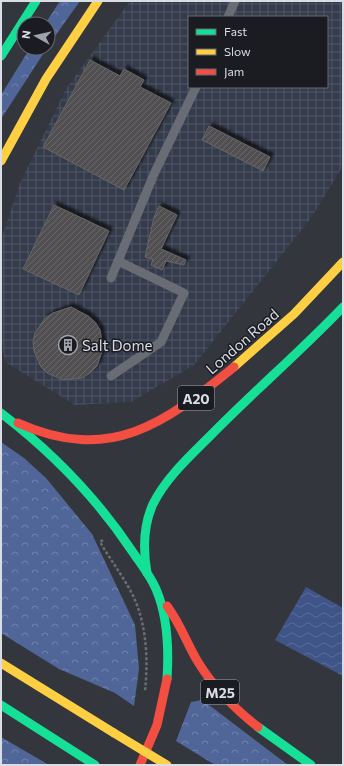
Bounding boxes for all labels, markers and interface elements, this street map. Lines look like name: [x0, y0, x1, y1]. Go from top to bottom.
north arrow: [16, 16, 56, 56]
legend: [188, 16, 328, 88]
text: Fast: [224, 24, 247, 38]
text: N: [19, 30, 33, 40]
text: Slow: [224, 44, 251, 58]
text: Jam: [224, 64, 244, 79]
street label: London Road: [202, 305, 282, 377]
building icon: Salt Dome: [57, 334, 79, 356]
place label: Salt Dome: [82, 336, 153, 354]
road number: A20: [178, 386, 214, 410]
road number: M25: [201, 680, 239, 704]

